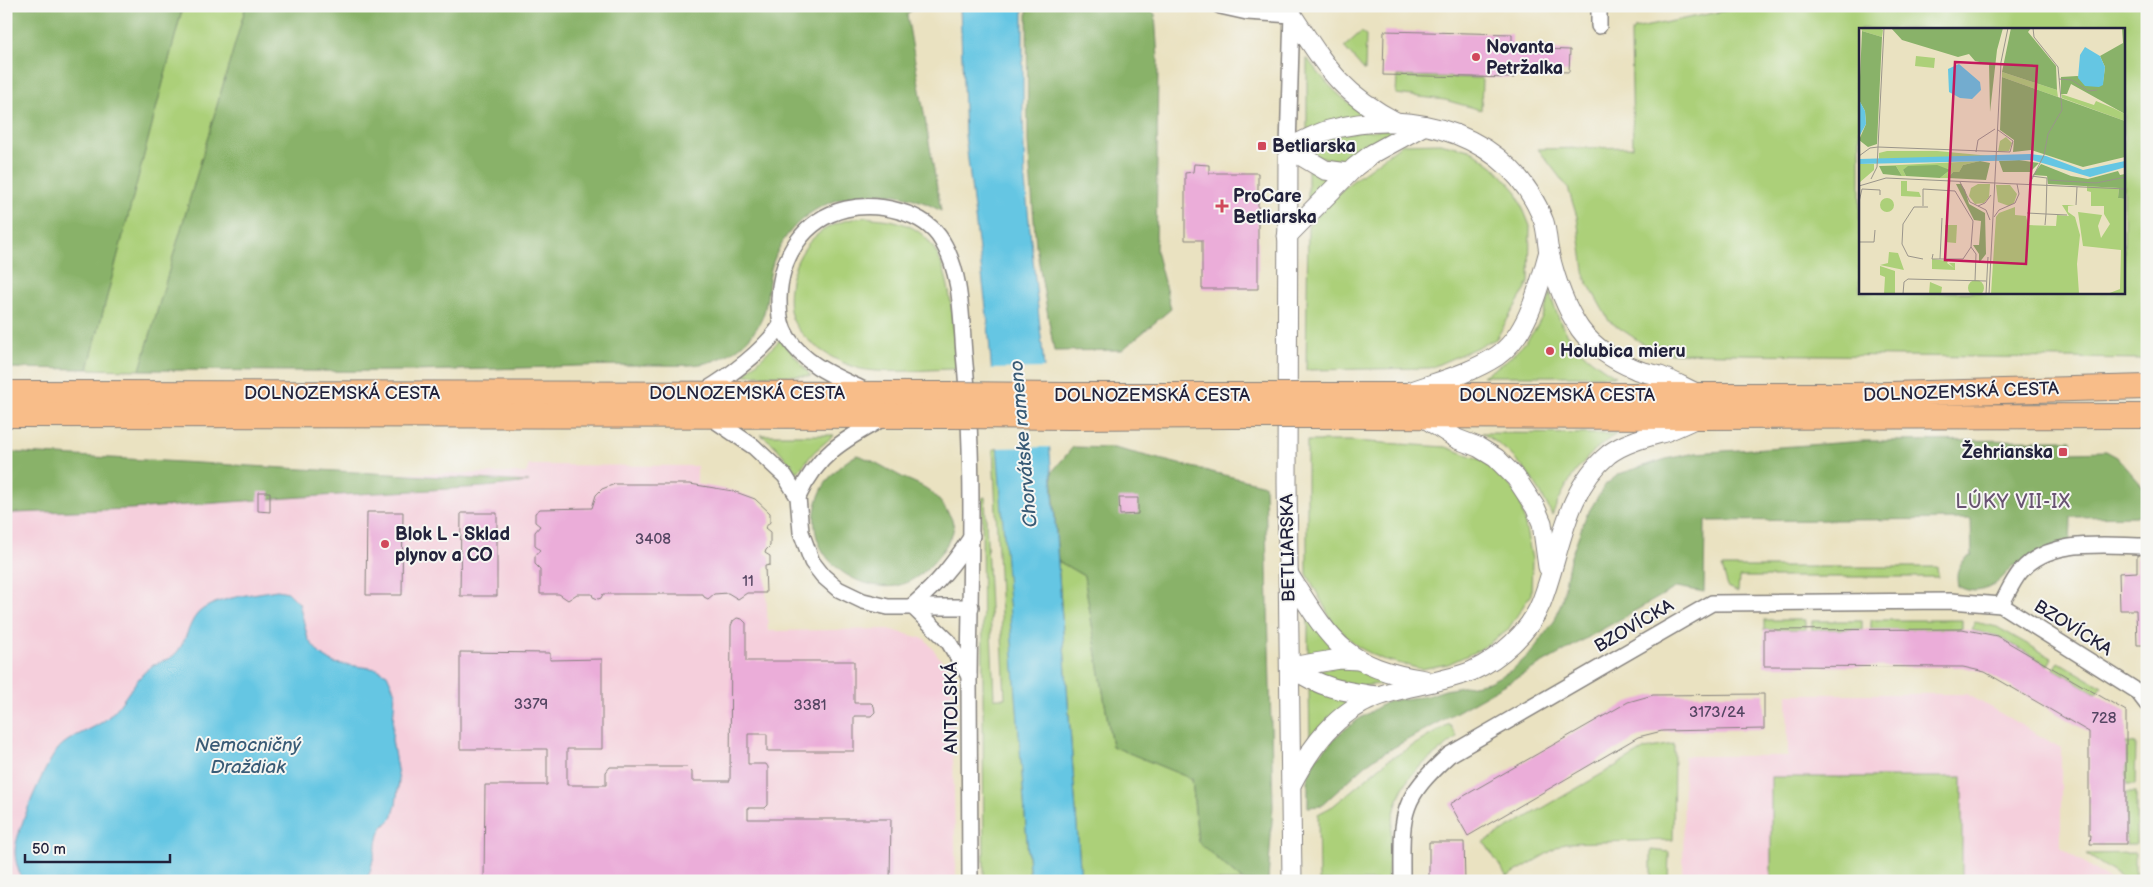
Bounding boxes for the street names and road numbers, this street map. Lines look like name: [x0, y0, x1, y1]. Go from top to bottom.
street label: DOLNOZEMSKÁ CESTA: [1863, 376, 2059, 406]
street label: DOLNOZEMSKÁ CESTA: [244, 381, 440, 404]
street label: DOLNOZEMSKÁ CESTA: [649, 381, 845, 404]
street label: DOLNOZEMSKÁ CESTA: [1054, 383, 1250, 406]
street label: DOLNOZEMSKÁ CESTA: [1459, 383, 1655, 406]
street label: BETLIARSKA: [1277, 494, 1299, 602]
street label: BZOVÍCKA: [1590, 593, 1677, 657]
street label: BZOVÍCKA: [2030, 594, 2117, 660]
street label: ANTOLSKÁ: [939, 661, 962, 754]

